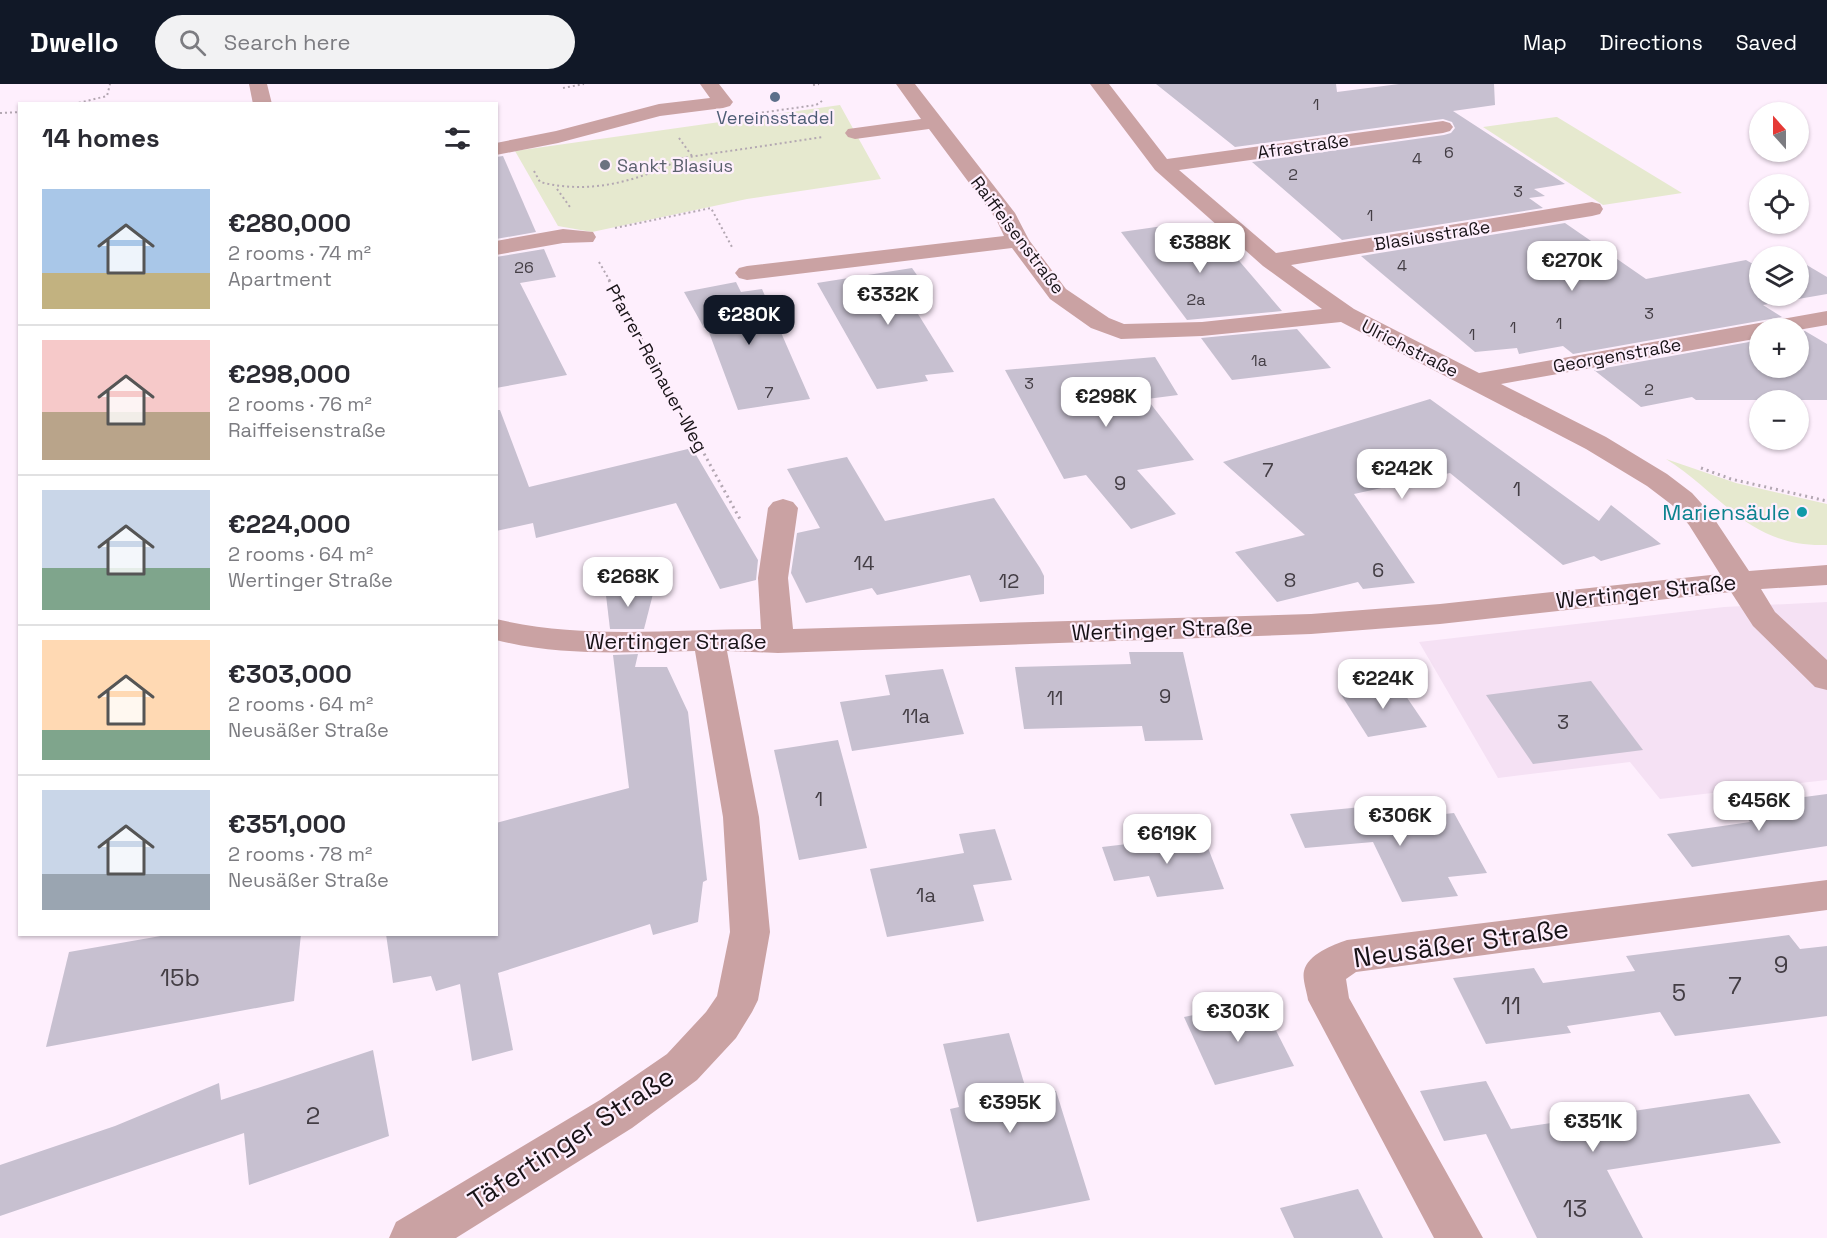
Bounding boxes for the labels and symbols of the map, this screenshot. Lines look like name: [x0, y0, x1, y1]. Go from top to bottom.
marker: Vereinsstadel: [768, 90, 782, 104]
house number: 1: [1313, 94, 1319, 115]
north arrow: [1749, 102, 1809, 162]
place label: Vereinsstadel: [716, 106, 834, 129]
street label: Afrastraße: [1256, 128, 1350, 164]
house number: 6: [1444, 142, 1454, 163]
house number: 4: [1412, 148, 1422, 169]
place label: Sankt Blasius: [617, 154, 733, 177]
marker: Sankt Blasius: [598, 158, 612, 172]
house number: 2: [1288, 164, 1298, 185]
street label: Raiffeisenstraße: [966, 171, 1070, 299]
house number: 3: [1513, 181, 1523, 202]
house number: 1: [1367, 205, 1373, 226]
street label: Blasiusstraße: [1372, 214, 1492, 256]
pin: €388K: [1158, 223, 1242, 274]
pin: €270K: [1530, 241, 1614, 292]
house number: 4: [1397, 255, 1407, 276]
house number: 26: [514, 257, 534, 278]
pin: €332K: [846, 275, 930, 326]
street label: Pfarrer-Reinauer-Weg: [601, 280, 713, 456]
house number: 2a: [1187, 289, 1205, 310]
pin: €280K: [707, 295, 791, 346]
house number: 3: [1644, 303, 1654, 324]
house number: 1: [1556, 313, 1562, 334]
street label: Ulrichstraße: [1358, 314, 1462, 382]
house number: 1: [1510, 317, 1516, 338]
house number: 1: [1469, 324, 1475, 345]
street label: Georgenstraße: [1551, 332, 1683, 378]
house number: 1a: [1251, 350, 1267, 371]
house number: 3: [1024, 373, 1034, 394]
pin: €298K: [1064, 377, 1148, 428]
house number: 2: [1644, 379, 1654, 400]
house number: 7: [764, 382, 774, 403]
pin: €242K: [1360, 449, 1444, 500]
house number: 7: [1262, 457, 1274, 483]
house number: 9: [1114, 470, 1126, 496]
house number: 1: [1513, 476, 1521, 502]
place label: Mariensäule: [1662, 498, 1790, 526]
marker: Mariensäule: [1795, 505, 1809, 519]
house number: 14: [854, 550, 874, 576]
pin: €268K: [586, 557, 670, 608]
house number: 6: [1372, 557, 1384, 583]
house number: 8: [1284, 567, 1296, 593]
house number: 12: [999, 568, 1019, 594]
street label: Wertinger Straße: [1554, 568, 1738, 614]
street label: Wertinger Straße: [1071, 612, 1253, 646]
street label: Wertinger Straße: [585, 627, 767, 655]
pin: €224K: [1341, 659, 1425, 710]
house number: 9: [1159, 683, 1171, 709]
house number: 11: [1047, 685, 1063, 711]
house number: 11a: [902, 703, 930, 729]
house number: 3: [1557, 709, 1569, 735]
pin: €456K: [1717, 781, 1801, 832]
house number: 1: [815, 786, 823, 812]
pin: €306K: [1358, 796, 1442, 847]
pin: €619K: [1125, 814, 1209, 865]
house number: 1a: [916, 882, 936, 908]
street label: Neusäßer Straße: [1351, 911, 1571, 975]
house number: 9: [1774, 949, 1788, 980]
house number: 15b: [160, 962, 200, 993]
house number: 7: [1728, 970, 1742, 1001]
house number: 5: [1672, 977, 1686, 1008]
house number: 11: [1501, 990, 1521, 1021]
pin: €303K: [1196, 992, 1280, 1043]
street label: Täfertinger Straße: [461, 1058, 681, 1218]
pin: €395K: [968, 1083, 1052, 1134]
house number: 2: [306, 1100, 320, 1131]
pin: €351K: [1551, 1102, 1635, 1153]
house number: 13: [1563, 1193, 1587, 1224]

